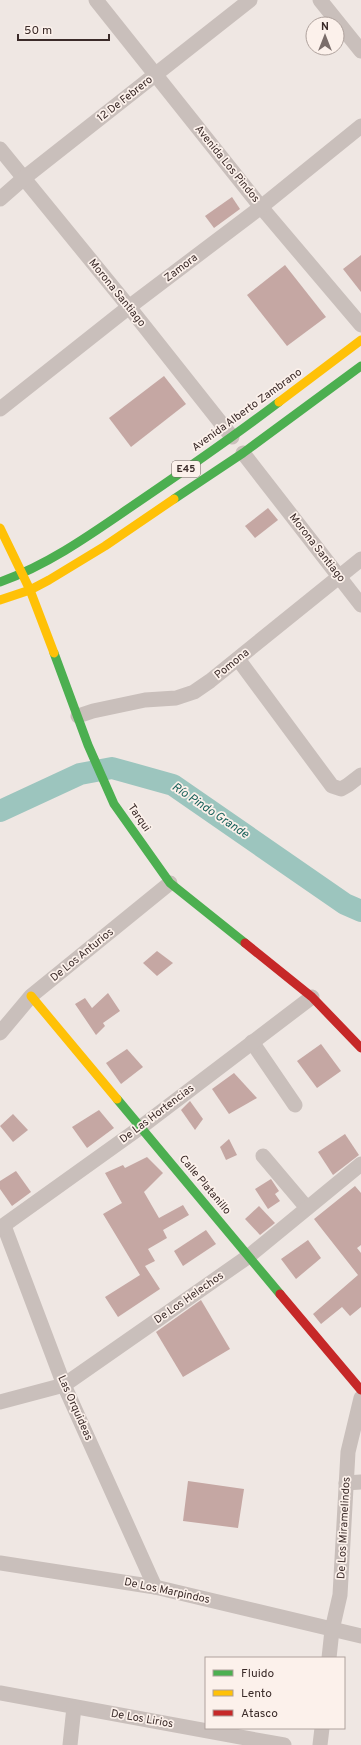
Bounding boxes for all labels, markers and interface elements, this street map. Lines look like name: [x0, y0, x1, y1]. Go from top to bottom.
scale bar: [18, 16, 109, 42]
north arrow: [305, 16, 345, 56]
text: N: [321, 20, 329, 34]
text: 50 m: [24, 23, 52, 39]
street label: 12 De Febrero: [94, 73, 156, 125]
street label: Avenida Los Pindos: [192, 123, 262, 205]
street label: Zamora: [161, 251, 201, 285]
street label: Morona Santiago: [85, 256, 149, 330]
street label: Avenida Alberto Zambrano: [189, 365, 305, 455]
road number: E45: [172, 461, 200, 477]
street label: Morona Santiago: [286, 511, 348, 585]
street label: Pomona: [212, 646, 252, 682]
water label: Río Pindo Grande: [168, 779, 252, 843]
street label: Tarqui: [124, 801, 154, 835]
street label: De Los Anturios: [48, 925, 116, 985]
street label: De Las Hortencias: [117, 1081, 197, 1147]
street label: Calle Platanillo: [176, 1152, 234, 1218]
street label: De Los Helechos: [152, 1269, 226, 1327]
street label: Las Orquideas: [54, 1373, 96, 1443]
street label: De Los Miramelindos: [334, 1477, 354, 1579]
street label: De Los Marpindos: [123, 1575, 211, 1607]
legend: [205, 1657, 345, 1729]
text: Fluido: [241, 1666, 274, 1682]
text: Lento: [241, 1686, 272, 1702]
text: Atasco: [241, 1706, 278, 1722]
street label: De Los Lirios: [110, 1707, 174, 1731]

